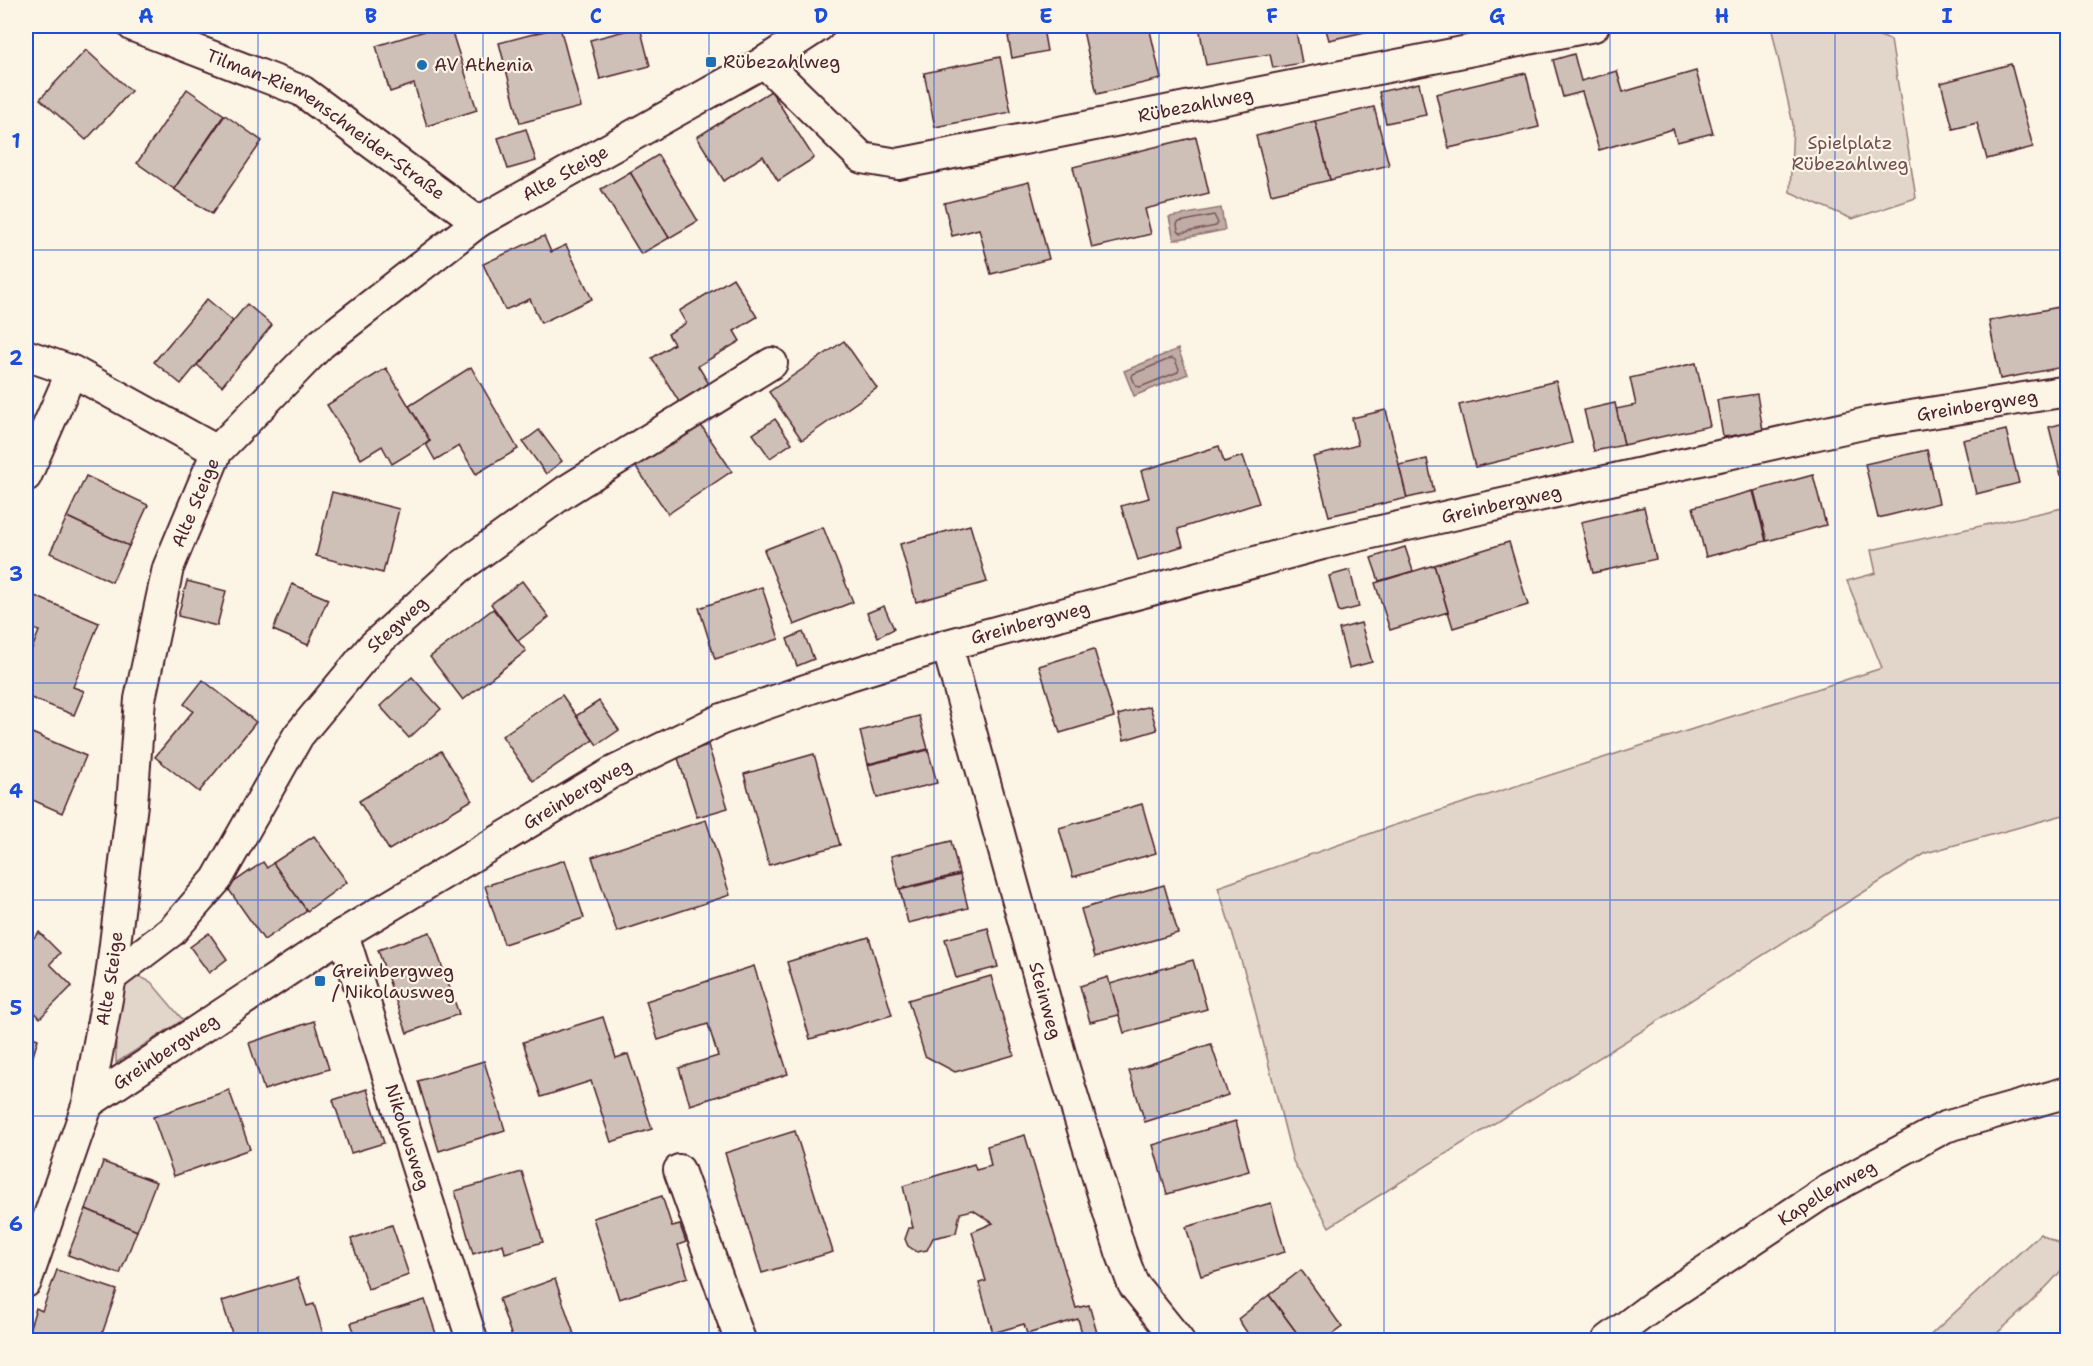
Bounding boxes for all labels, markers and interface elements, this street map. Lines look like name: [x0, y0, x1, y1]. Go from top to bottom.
text: A: [138, 3, 154, 29]
text: B: [365, 3, 377, 29]
text: C: [590, 3, 602, 29]
text: D: [814, 3, 828, 29]
text: E: [1039, 3, 1053, 29]
text: F: [1266, 3, 1278, 29]
text: G: [1489, 3, 1505, 29]
text: H: [1715, 3, 1729, 29]
text: I: [1941, 3, 1953, 29]
street label: Tilman-Riemenschneider-Straße: [203, 43, 450, 205]
place label: Rübezahlweg: [723, 50, 840, 74]
place label: AV Athenia: [434, 53, 533, 77]
marker: Rübezahlweg: [704, 55, 718, 69]
marker: AV Athenia: [415, 58, 429, 72]
street label: Rübezahlweg: [1136, 82, 1255, 128]
text: 1: [11, 128, 21, 154]
park label: Spielplatz Rübezahlweg: [1791, 131, 1909, 176]
street label: Alte Steige: [518, 139, 613, 207]
text: 2: [9, 345, 23, 371]
street label: Greinbergweg: [1915, 384, 2039, 427]
street label: Alte Steige: [166, 454, 225, 551]
street label: Greinbergweg: [1439, 479, 1564, 529]
text: 3: [9, 561, 23, 587]
street label: Stegweg: [361, 590, 433, 658]
street label: Greinbergweg: [968, 595, 1092, 650]
street label: Greinbergweg: [519, 753, 636, 835]
text: 4: [9, 778, 23, 804]
street label: Alte Steige: [90, 930, 128, 1027]
place label: Greinbergweg / Nikolausweg: [332, 959, 455, 1004]
street label: Steinweg: [1023, 959, 1068, 1042]
marker: Greinbergweg / Nikolausweg: [313, 974, 327, 988]
text: 5: [10, 995, 22, 1021]
street label: Greinbergweg: [108, 1008, 223, 1095]
street label: Nikolausweg: [379, 1081, 436, 1193]
street label: Kapellenweg: [1773, 1155, 1880, 1232]
text: 6: [9, 1211, 23, 1237]

